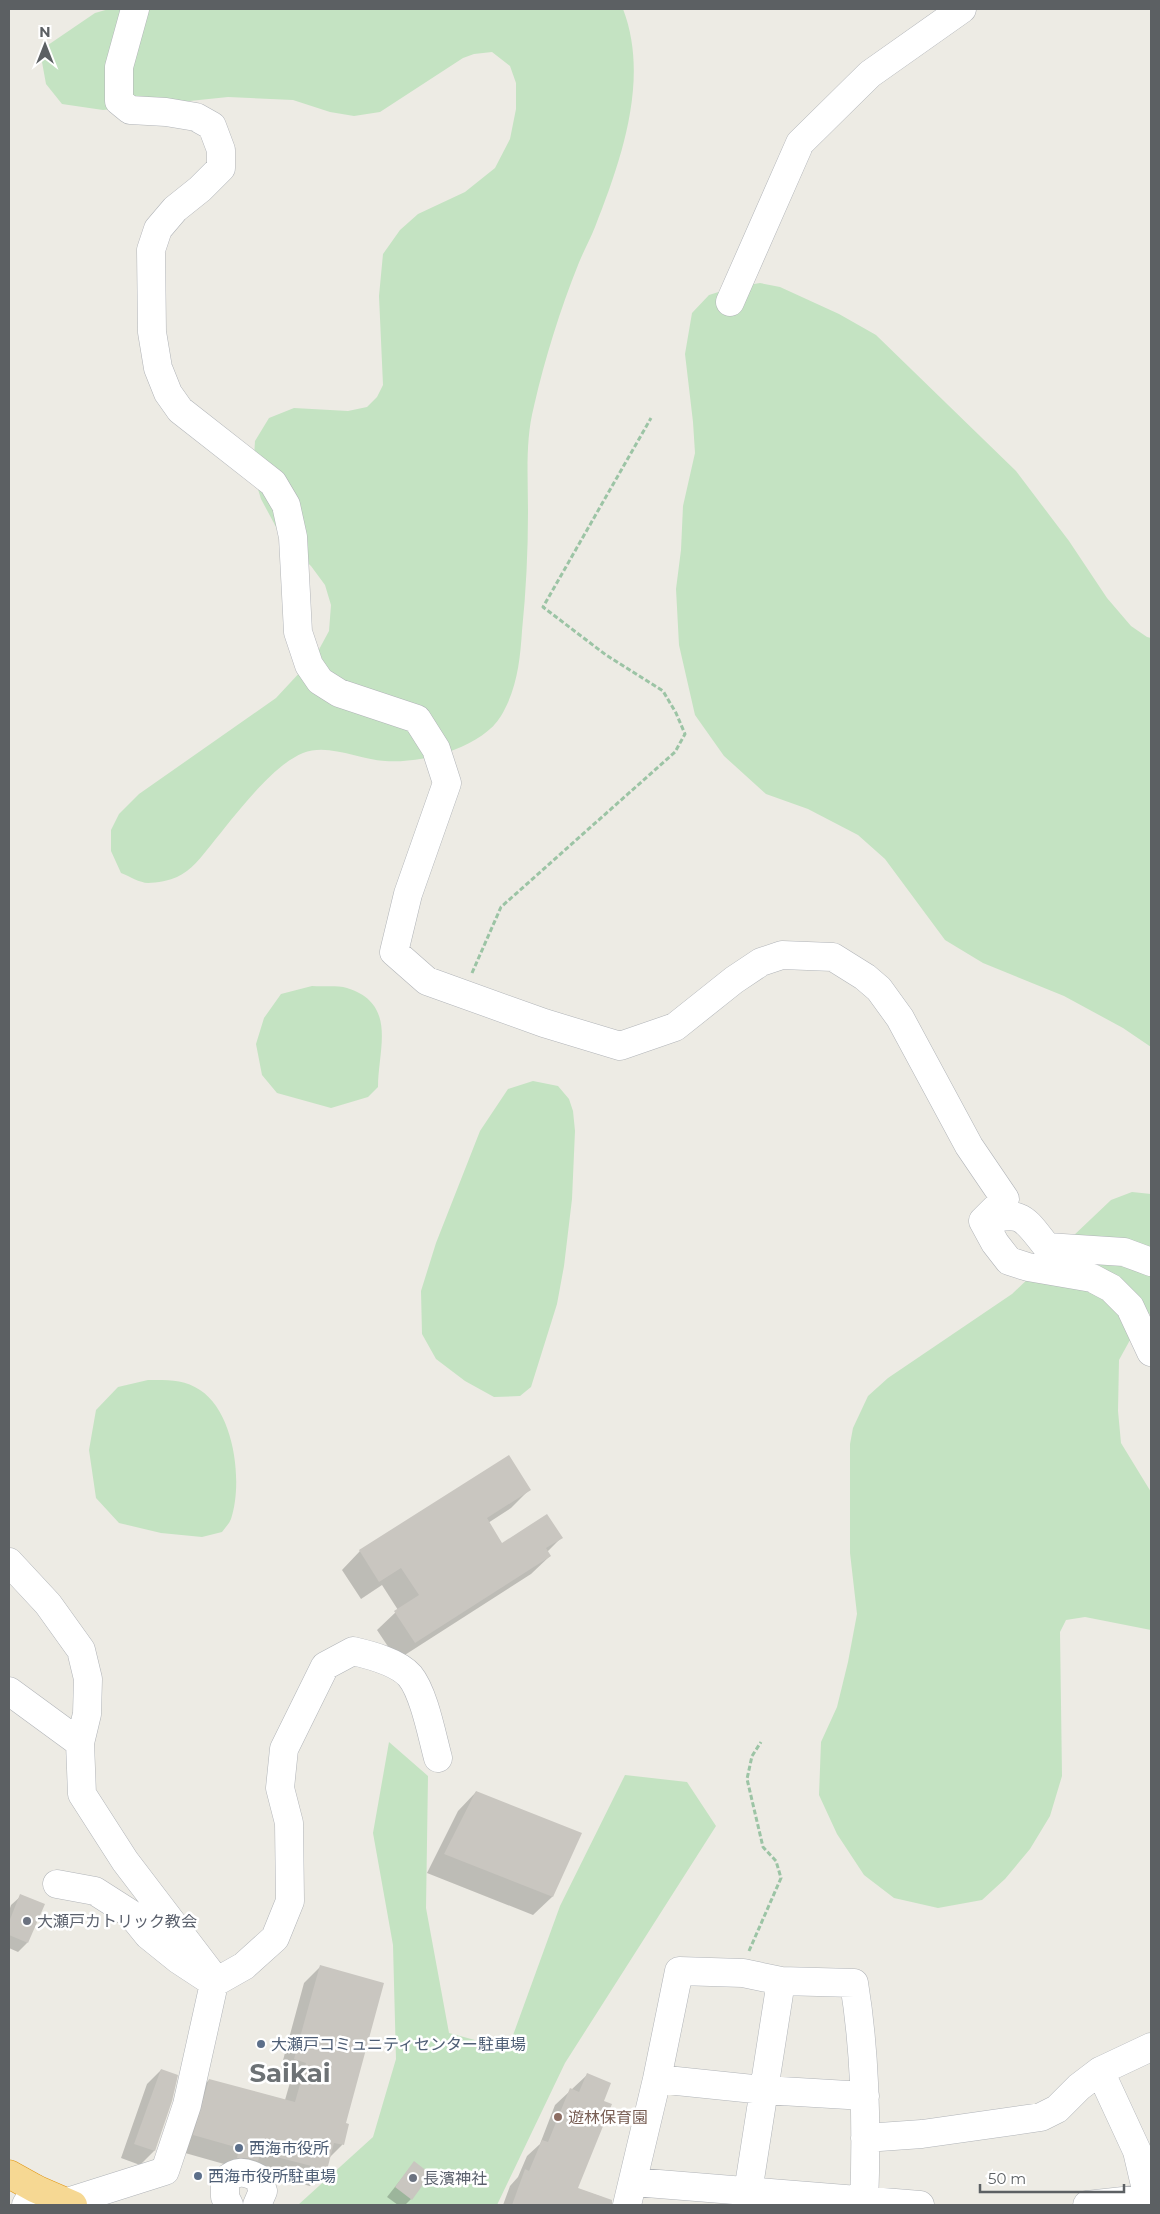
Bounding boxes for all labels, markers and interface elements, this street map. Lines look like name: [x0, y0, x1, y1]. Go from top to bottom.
north arrow: [20, 20, 70, 70]
text: N: [39, 23, 51, 41]
place label: 大瀬戸カトリック教会: [37, 1912, 197, 1931]
marker: 大瀬戸カトリック教会: [21, 1915, 33, 1927]
place label: 大瀬戸コミュニティセンター駐車場: [271, 2035, 526, 2054]
marker: 大瀬戸コミュニティセンター駐車場: [255, 2038, 267, 2050]
district label: Saikai: [249, 2057, 331, 2089]
place label: 遊林保育園: [568, 2108, 648, 2127]
marker: 遊林保育園: [552, 2111, 564, 2123]
place label: 西海市役所: [249, 2139, 329, 2158]
marker: 西海市役所: [233, 2142, 245, 2154]
scale bar: [980, 2162, 1124, 2194]
place label: 西海市役所駐車場: [208, 2167, 336, 2186]
place label: 長濱神社: [423, 2169, 487, 2188]
text: 50 m: [988, 2169, 1026, 2188]
marker: 西海市役所駐車場: [192, 2170, 204, 2182]
marker: 長濱神社: [407, 2172, 419, 2184]

